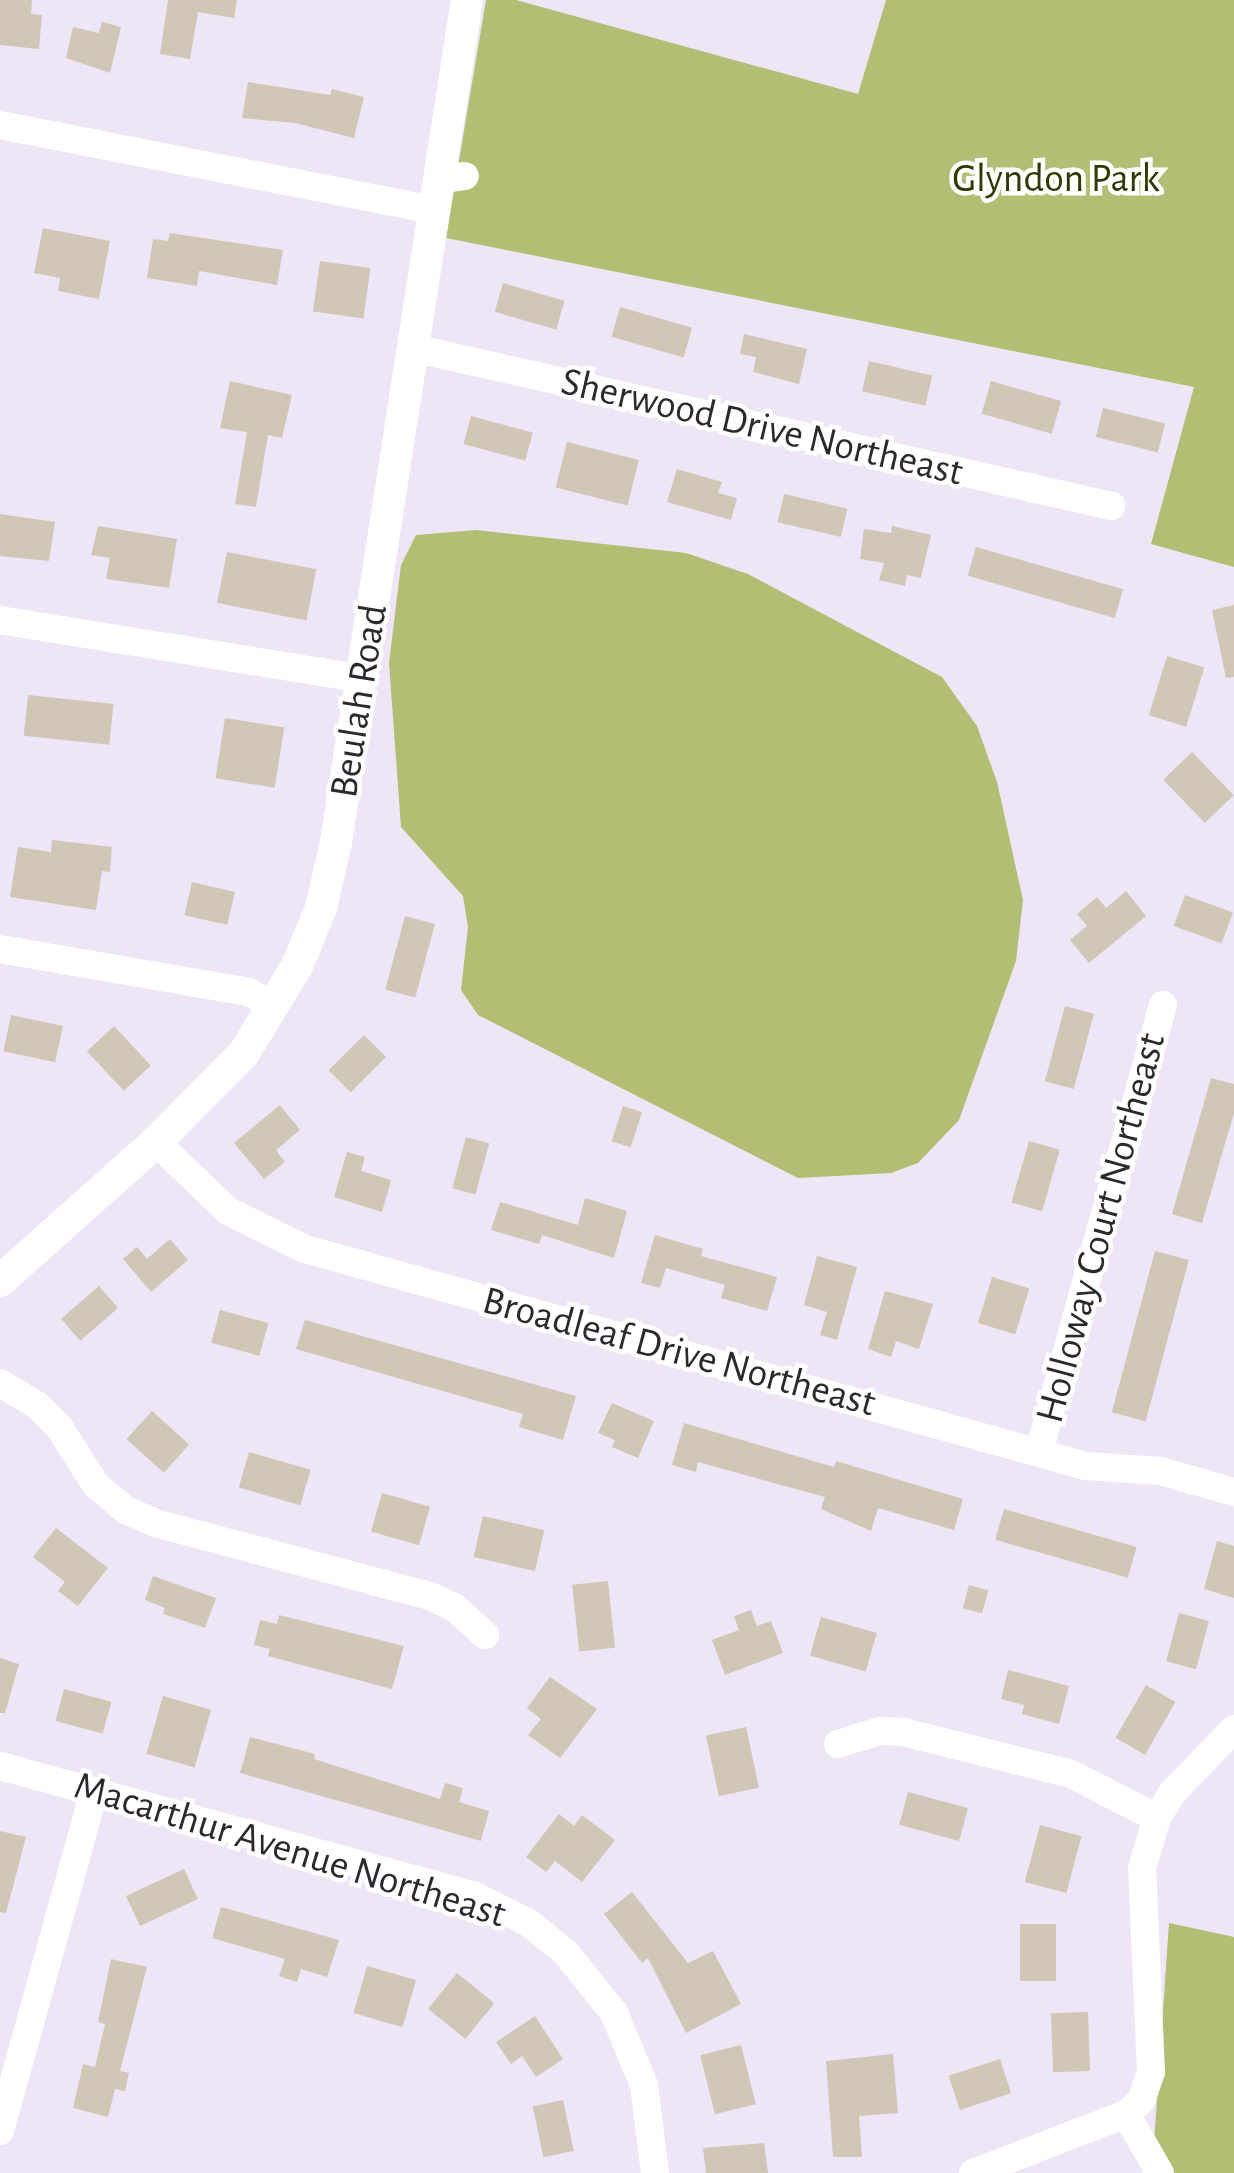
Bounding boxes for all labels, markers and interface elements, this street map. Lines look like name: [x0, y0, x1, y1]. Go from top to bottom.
park label: Glyndon Park: [952, 155, 1160, 203]
street label: Sherwood Drive Northeast: [557, 357, 967, 497]
street label: Beulah Road: [320, 601, 398, 801]
street label: Holloway Court Northeast: [1026, 1028, 1176, 1428]
street label: Broadleaf Drive Northeast: [477, 1276, 881, 1428]
street label: Macarthur Avenue Northeast: [68, 1761, 512, 1939]

